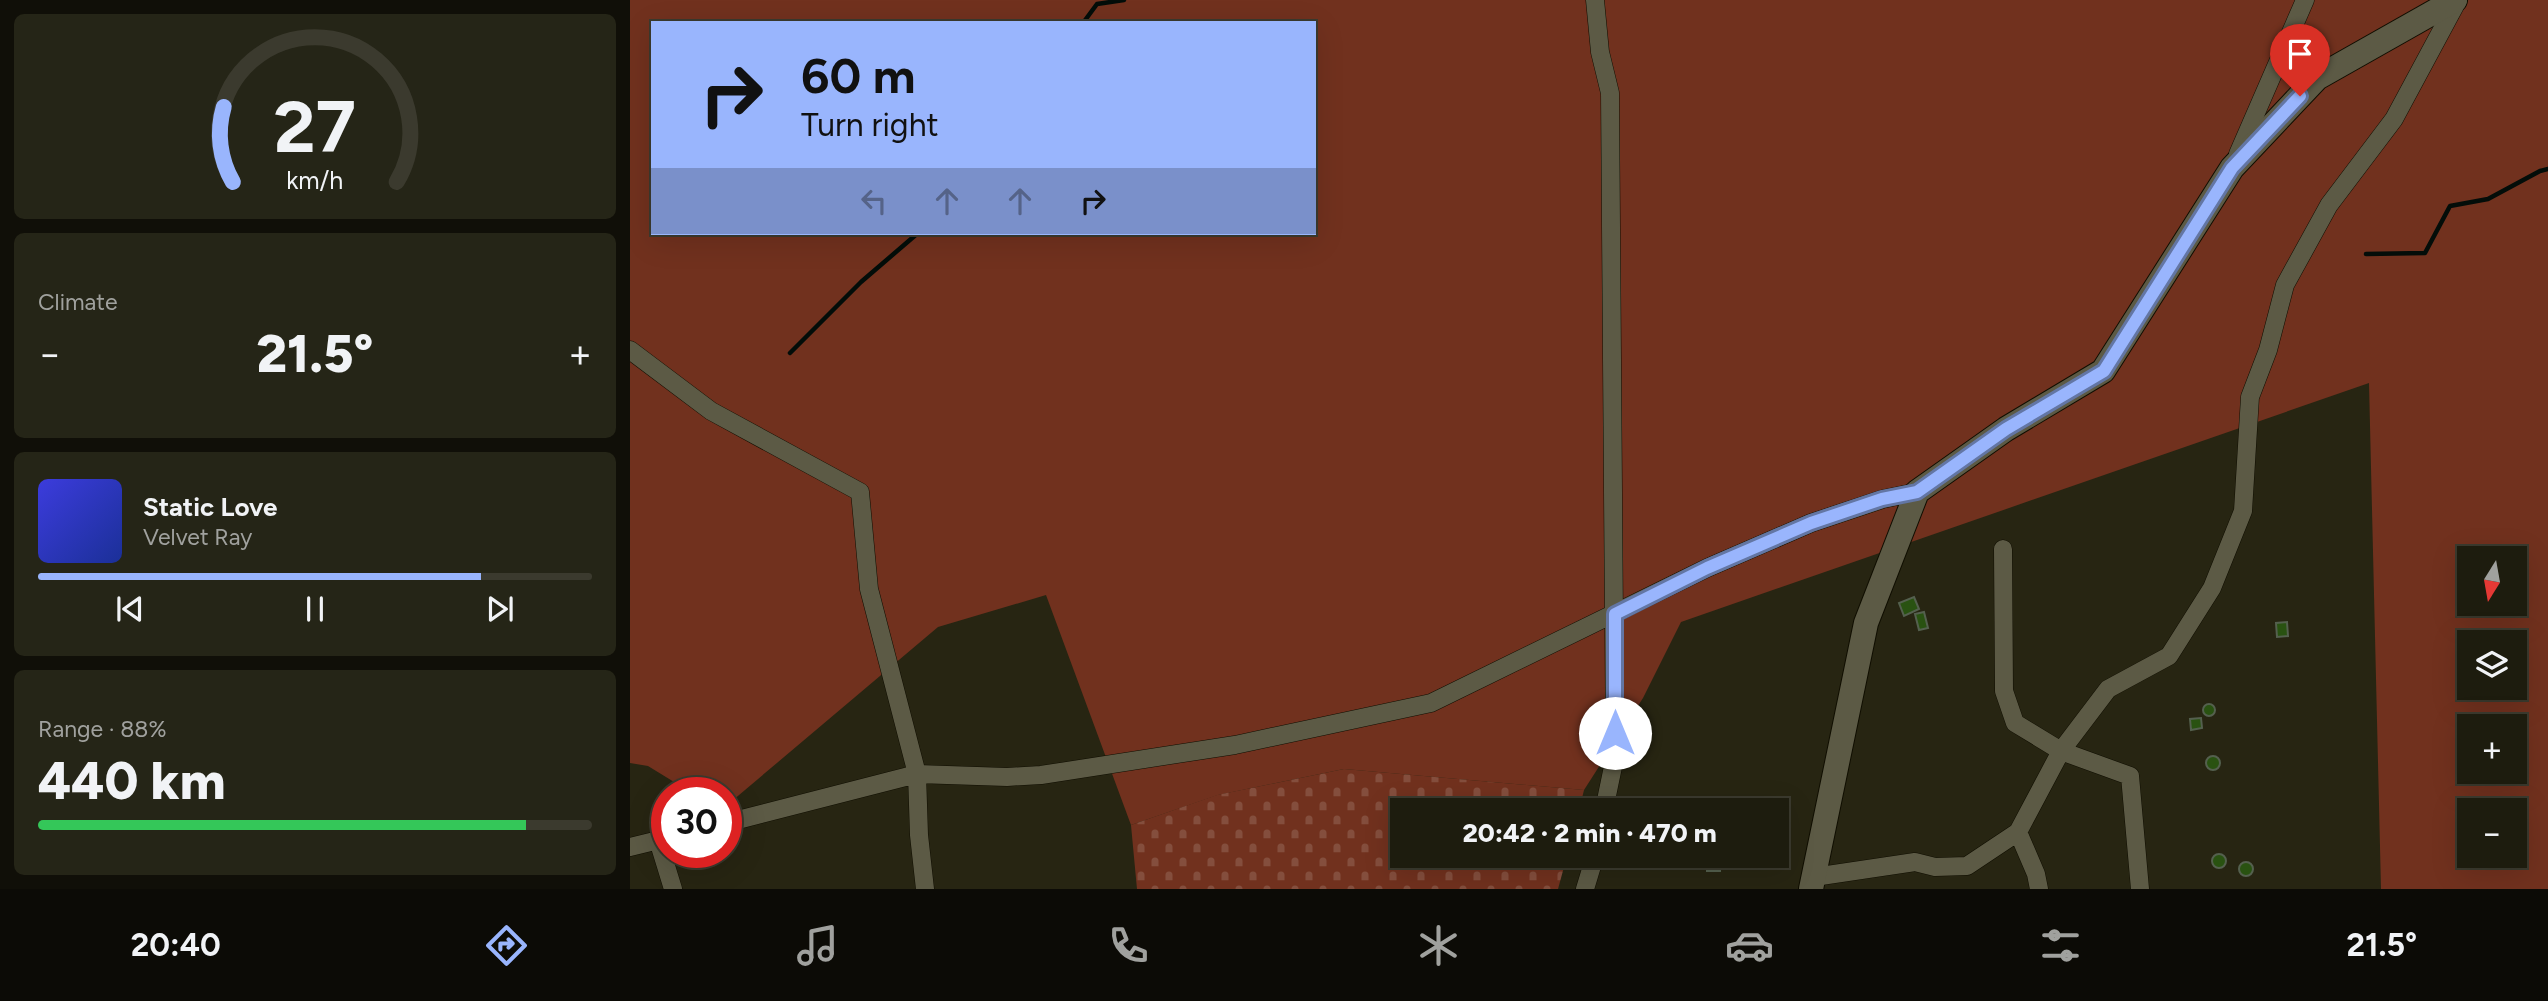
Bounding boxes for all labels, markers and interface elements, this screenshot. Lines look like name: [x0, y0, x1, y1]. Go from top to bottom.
pin: [2270, 24, 2330, 96]
icon: arrive: [2281, 35, 2319, 73]
text: 60 m: [801, 46, 916, 105]
icon: right: [686, 49, 777, 140]
text: 27: [274, 84, 356, 171]
text: Turn right: [801, 106, 939, 144]
text: km/h: [286, 165, 344, 195]
icon: left: [855, 182, 893, 220]
icon: ahead: [928, 182, 966, 220]
icon: ahead: [1001, 182, 1039, 220]
icon: right: [1074, 182, 1112, 220]
text: Climate: [38, 288, 117, 316]
text: 21.5°: [257, 323, 373, 385]
text: −: [38, 331, 62, 377]
text: +: [568, 331, 592, 377]
text: Static Love: [143, 491, 277, 523]
text: Velvet Ray: [143, 523, 252, 551]
north arrow: [2457, 546, 2527, 616]
map controls: [2457, 546, 2527, 868]
icon: previous: [111, 590, 149, 628]
icon: pause: [296, 590, 334, 628]
icon: next: [481, 590, 519, 628]
button: layers: [2457, 630, 2527, 700]
position arrow: [1578, 696, 1652, 770]
button: +: [2457, 714, 2527, 784]
text: Range · 88%: [38, 715, 167, 743]
text: 440 km: [38, 750, 226, 812]
speed limit sign: 30: [651, 777, 742, 868]
button: −: [2457, 798, 2527, 868]
text: 20:42 · 2 min · 470 m: [1462, 817, 1717, 849]
icon: directions: [482, 921, 531, 970]
icon: music: [793, 921, 842, 970]
icon: phone: [1104, 921, 1153, 970]
icon: climate: [1414, 921, 1463, 970]
icon: car: [1725, 921, 1774, 970]
icon: filters: [2036, 921, 2085, 970]
text: 20:40: [131, 926, 221, 964]
text: 21.5°: [2346, 926, 2417, 964]

